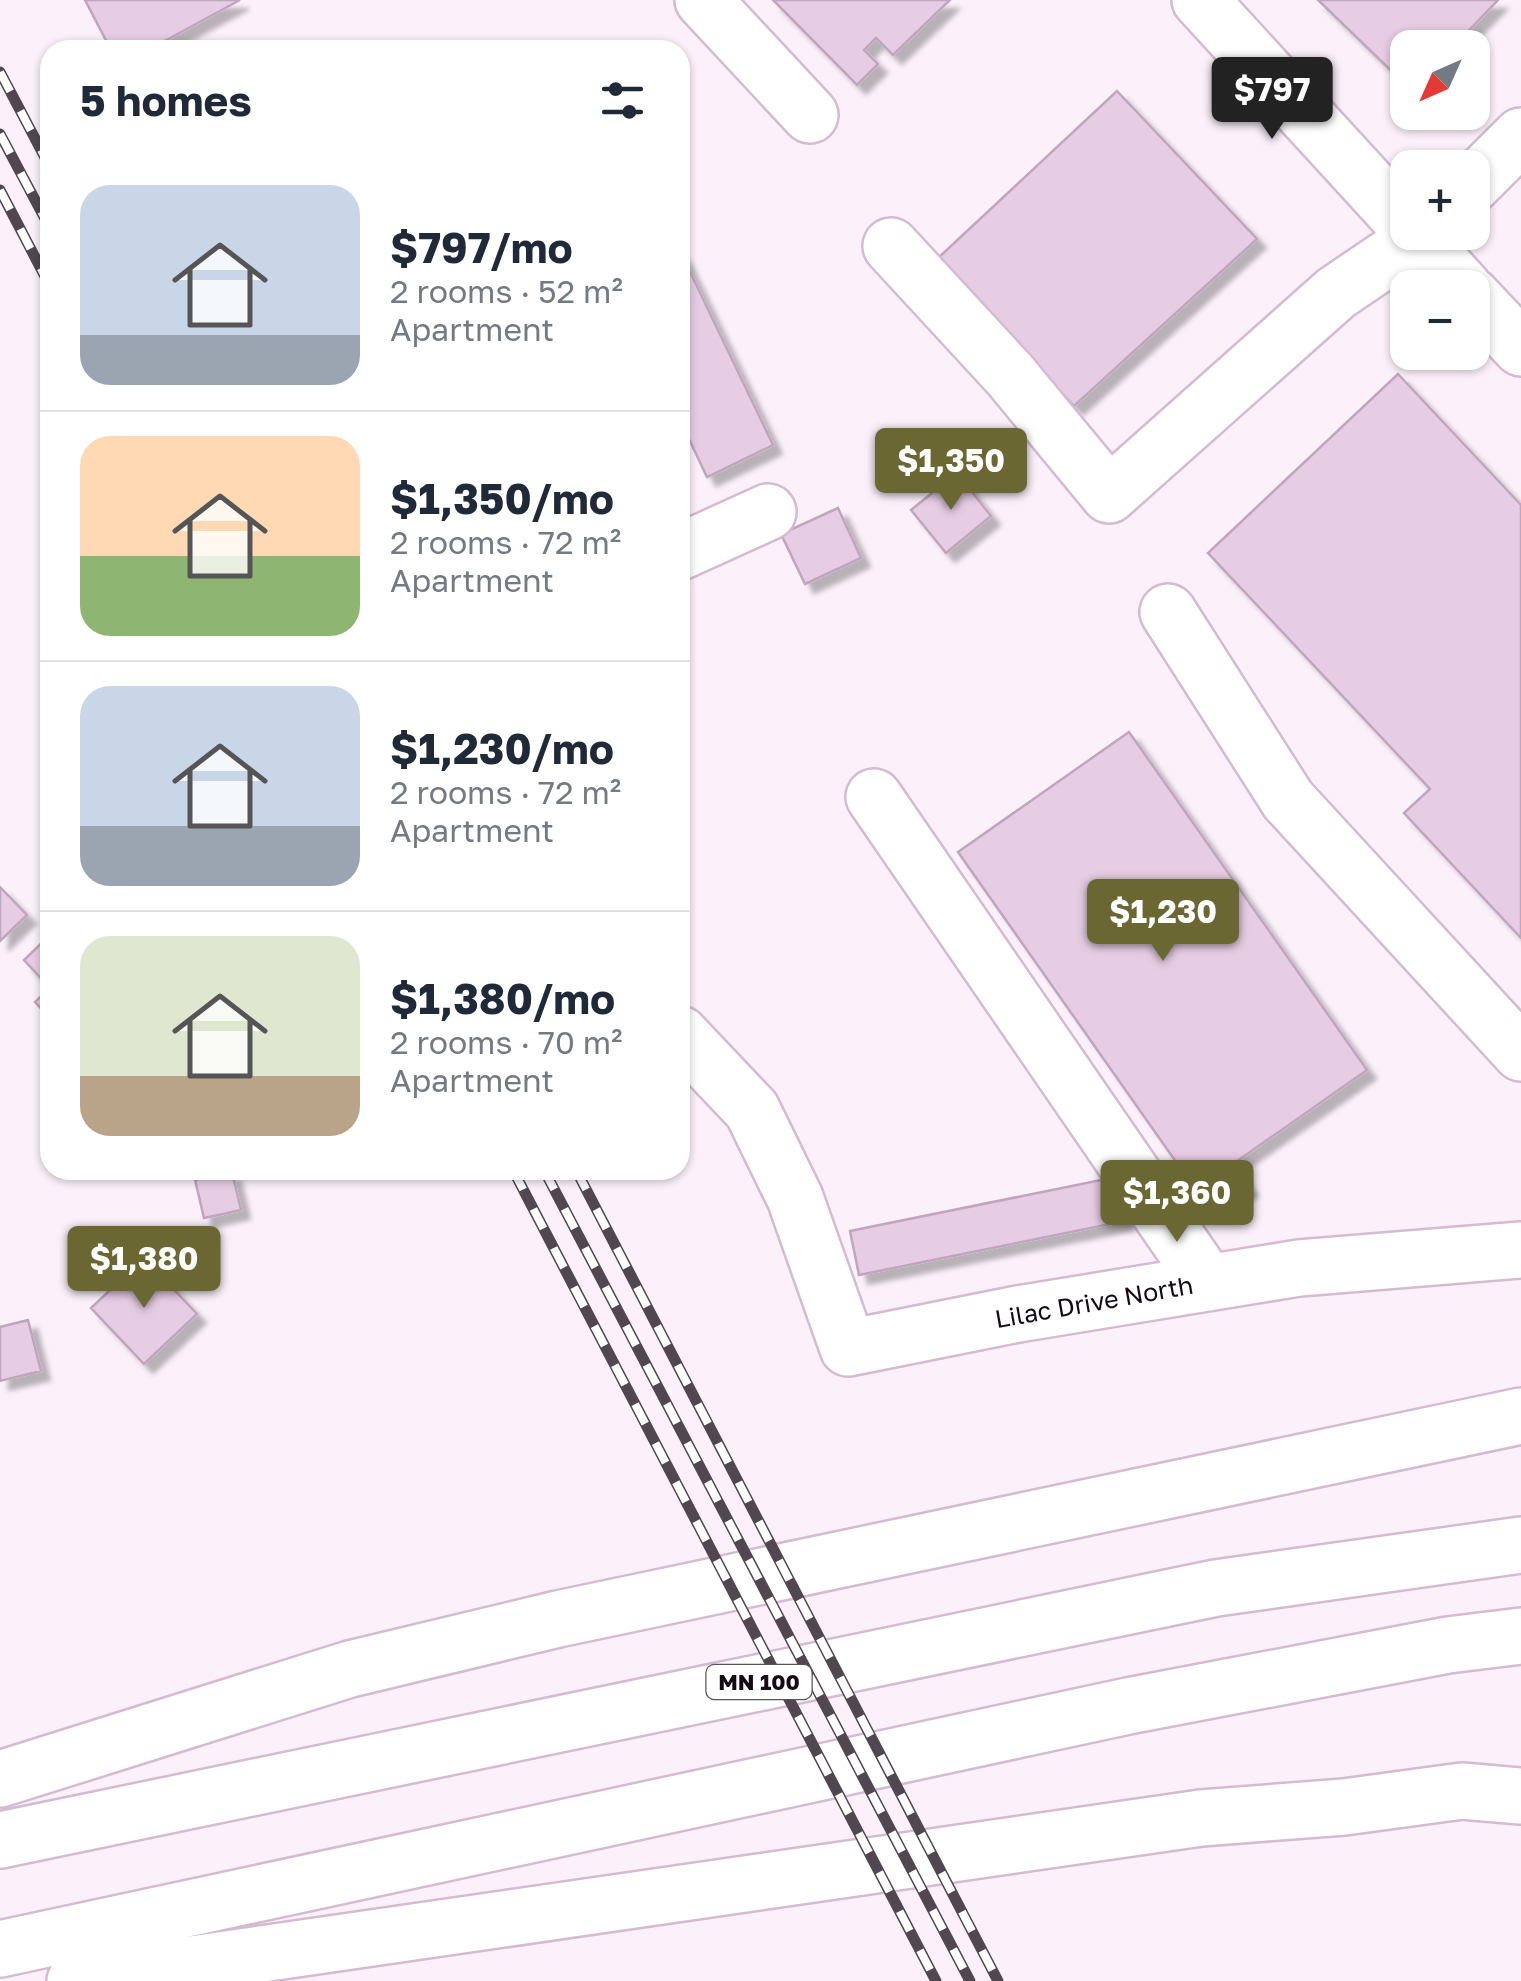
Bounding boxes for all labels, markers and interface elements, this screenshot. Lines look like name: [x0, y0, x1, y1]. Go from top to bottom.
north arrow: [1390, 30, 1490, 130]
map controls: [1390, 30, 1490, 370]
pin: $797: [1213, 57, 1331, 142]
text: $797: [1234, 70, 1310, 108]
icon: filters: [595, 73, 650, 128]
text: 5 homes: [80, 75, 252, 125]
button: +: [1390, 150, 1490, 250]
text: $797/mo: [390, 222, 573, 272]
icon: home: [160, 225, 280, 345]
button: −: [1390, 270, 1490, 370]
text: 2 rooms · 52 m²: [390, 272, 623, 310]
text: Apartment: [390, 310, 554, 348]
pin: $1,350: [870, 428, 1032, 513]
text: $1,350: [897, 441, 1005, 479]
text: $1,350/mo: [390, 473, 614, 523]
icon: home: [160, 476, 280, 596]
text: 2 rooms · 72 m²: [390, 523, 621, 561]
text: Apartment: [390, 561, 554, 599]
text: $1,230/mo: [390, 723, 614, 773]
icon: home: [160, 726, 280, 846]
text: 2 rooms · 72 m²: [390, 773, 621, 811]
text: Apartment: [390, 811, 554, 849]
pin: $1,230: [1082, 879, 1244, 964]
text: $1,230: [1109, 892, 1217, 930]
text: $1,380/mo: [390, 973, 615, 1023]
icon: home: [160, 976, 280, 1096]
text: 2 rooms · 70 m²: [390, 1023, 623, 1061]
text: Apartment: [390, 1061, 554, 1099]
pin: $1,360: [1096, 1160, 1258, 1245]
text: $1,360: [1123, 1173, 1231, 1211]
pin: $1,380: [63, 1226, 225, 1311]
text: $1,380: [90, 1239, 198, 1277]
street label: Lilac Drive North: [992, 1269, 1195, 1334]
road number: MN 100: [706, 1665, 812, 1699]

